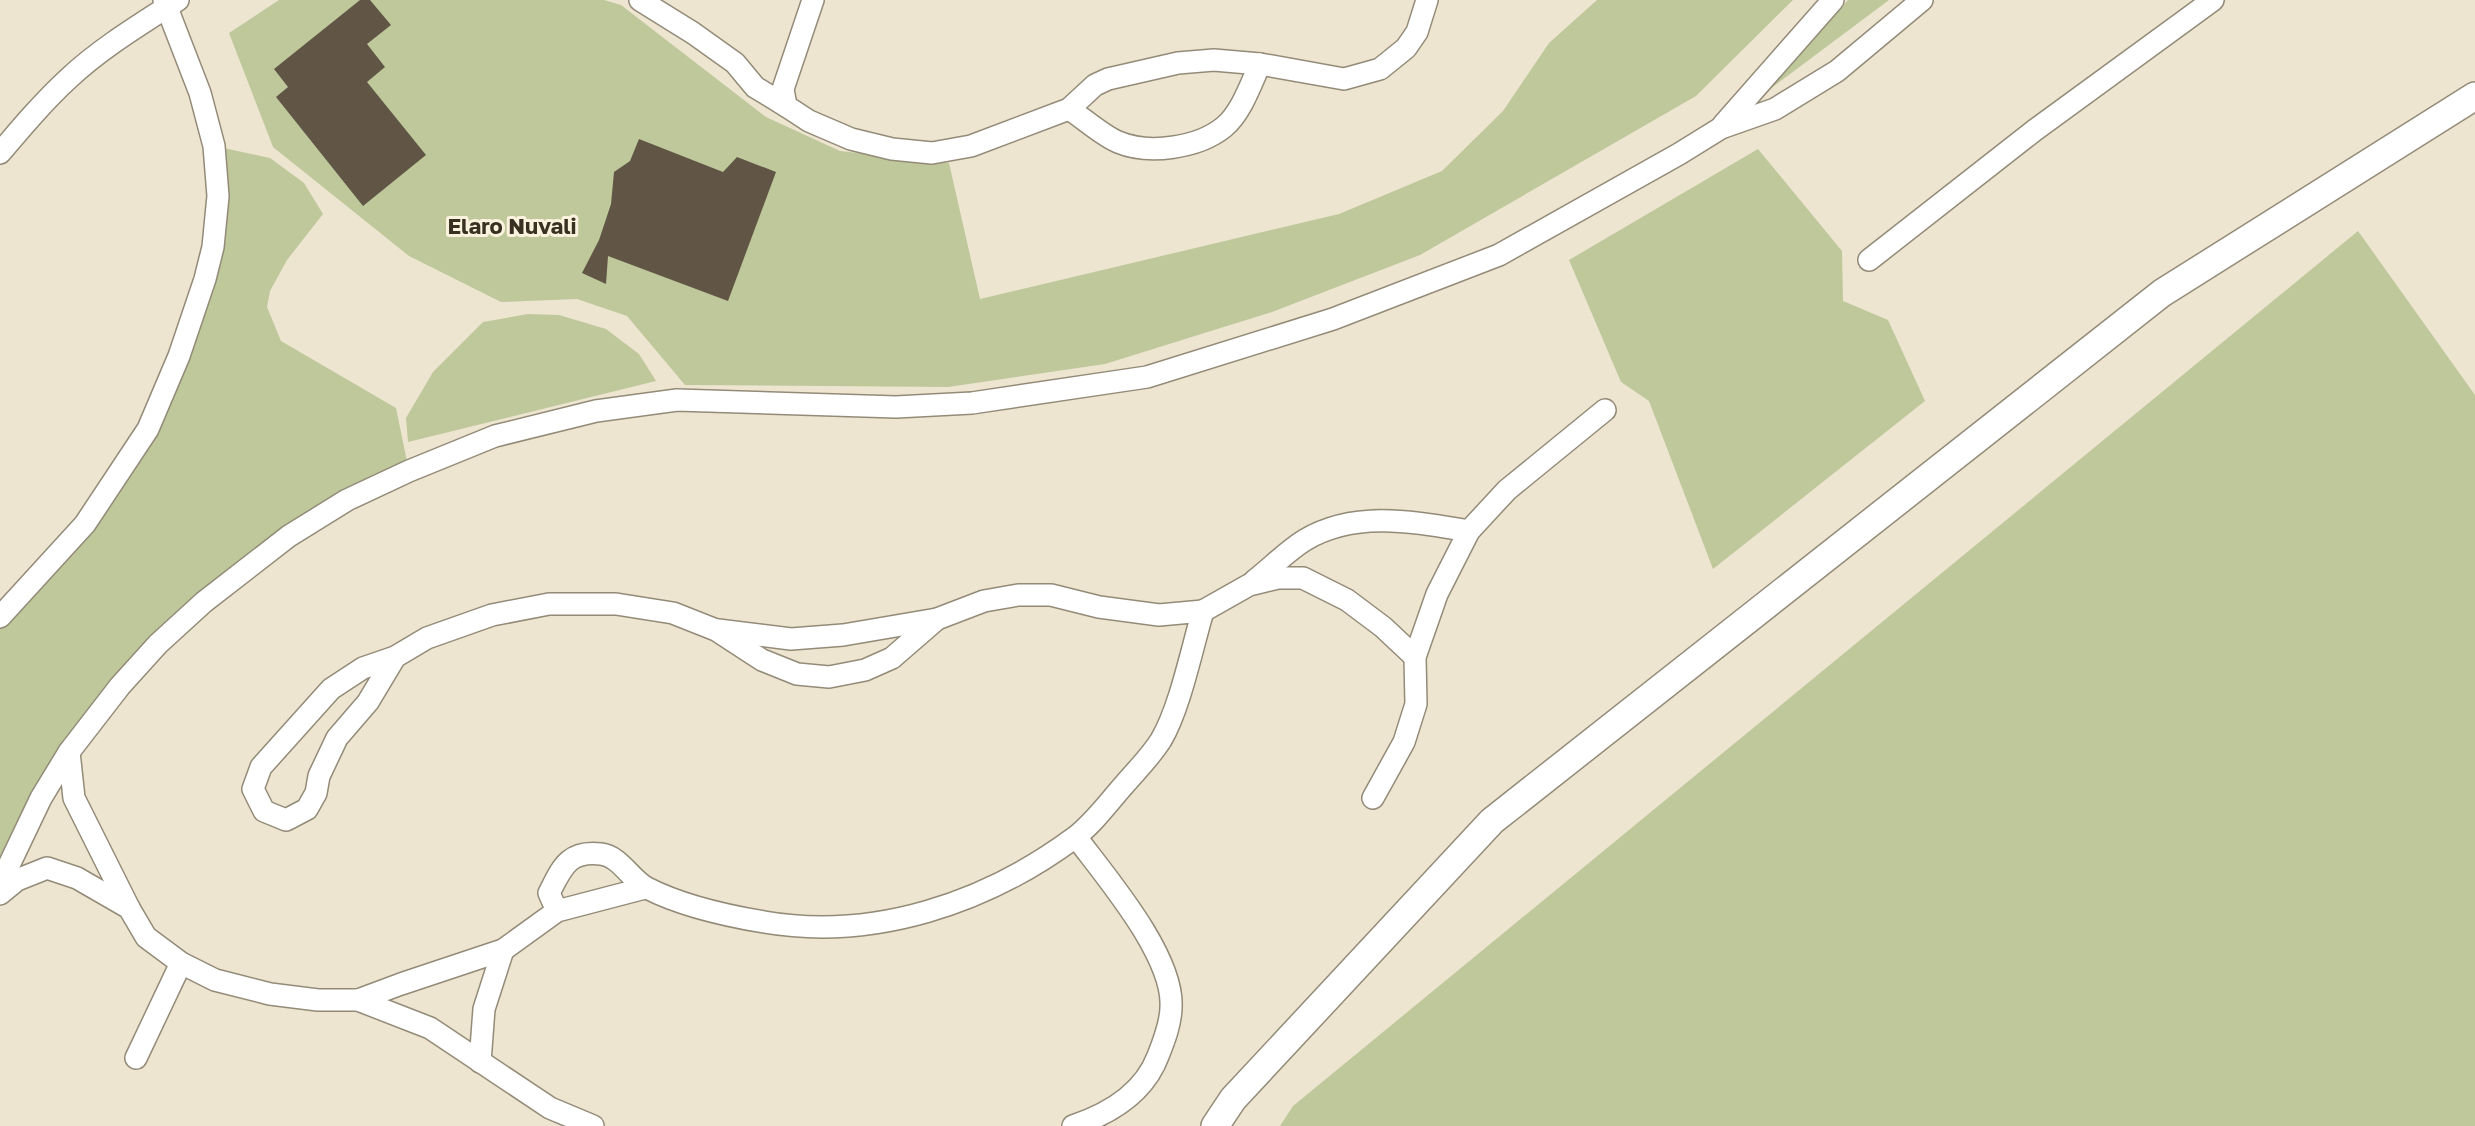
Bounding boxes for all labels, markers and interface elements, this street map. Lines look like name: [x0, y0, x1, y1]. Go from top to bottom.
district label: Elaro Nuvali: [447, 212, 577, 239]

